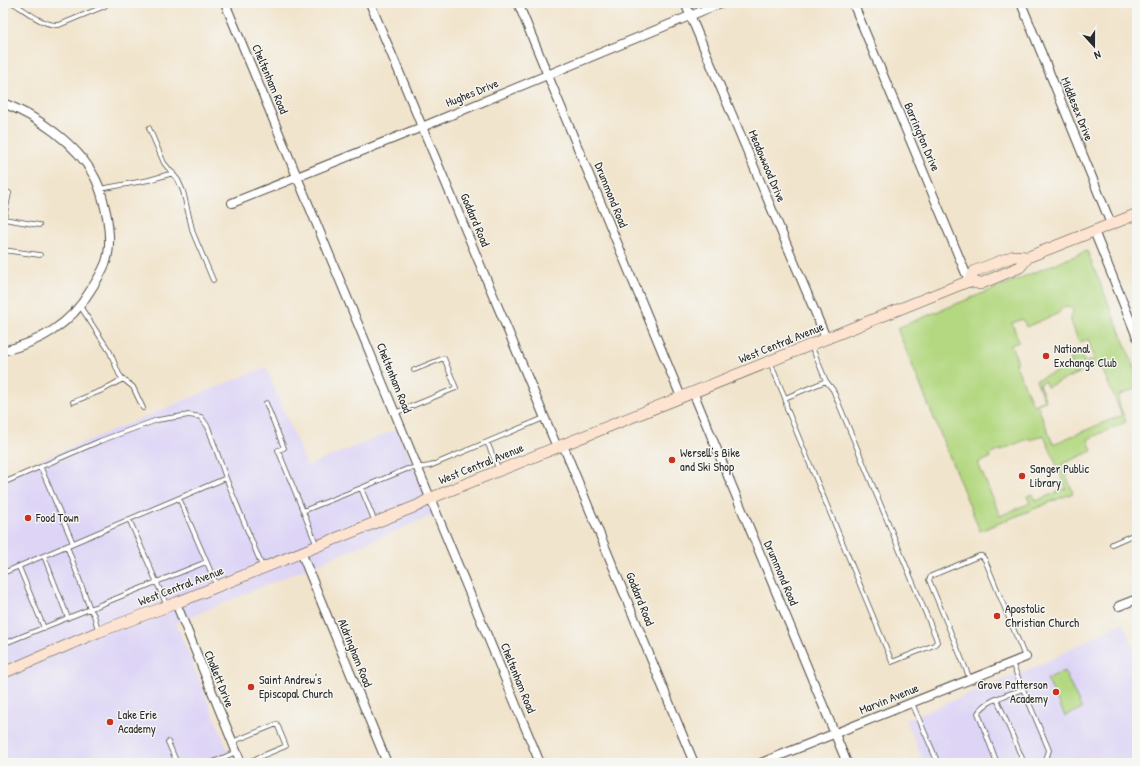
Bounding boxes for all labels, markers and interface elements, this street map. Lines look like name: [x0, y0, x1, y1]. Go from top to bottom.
north arrow: [1074, 26, 1114, 66]
street label: Cheltenham Road: [248, 41, 293, 117]
text: N: [1092, 48, 1103, 63]
street label: Hughes Drive: [443, 74, 501, 111]
street label: Middlesex Drive: [1057, 74, 1098, 143]
street label: Barrington Drive: [900, 100, 945, 174]
street label: Meadowwood Drive: [745, 127, 790, 205]
street label: Drummond Road: [591, 160, 632, 230]
street label: Goddard Road: [457, 191, 494, 249]
street label: West Central Avenue: [736, 318, 826, 367]
street label: Cheltenham Road: [373, 340, 416, 416]
place label: National Exchange Club: [1054, 340, 1117, 371]
marker: National Exchange Club: [1041, 351, 1051, 361]
street label: West Central Avenue: [436, 439, 526, 488]
place label: Wersell’s Bike and Ski Shop: [680, 444, 740, 475]
marker: Wersell’s Bike and Ski Shop: [667, 455, 677, 465]
place label: Sanger Public Library: [1030, 460, 1090, 491]
marker: Sanger Public Library: [1017, 471, 1027, 481]
place label: Food Town: [35, 509, 79, 526]
marker: Food Town: [23, 513, 33, 523]
street label: Drummond Road: [760, 538, 803, 608]
street label: West Central Avenue: [136, 561, 226, 610]
street label: Goddard Road: [622, 569, 659, 628]
place label: Apostolic Christian Church: [1005, 600, 1079, 631]
marker: Apostolic Christian Church: [992, 611, 1002, 621]
street label: Aldringham Road: [334, 616, 377, 690]
street label: Cheltenham Road: [497, 640, 540, 716]
street label: Chollett Drive: [200, 648, 239, 710]
place label: Saint Andrew's Episcopal Church: [259, 671, 333, 702]
place label: Grove Patterson Academy: [977, 676, 1048, 707]
street label: Marvin Avenue: [857, 679, 921, 718]
marker: Saint Andrew's Episcopal Church: [246, 682, 256, 692]
marker: Grove Patterson Academy: [1051, 687, 1061, 697]
place label: Lake Erie Academy: [118, 706, 157, 737]
marker: Lake Erie Academy: [105, 717, 115, 727]

